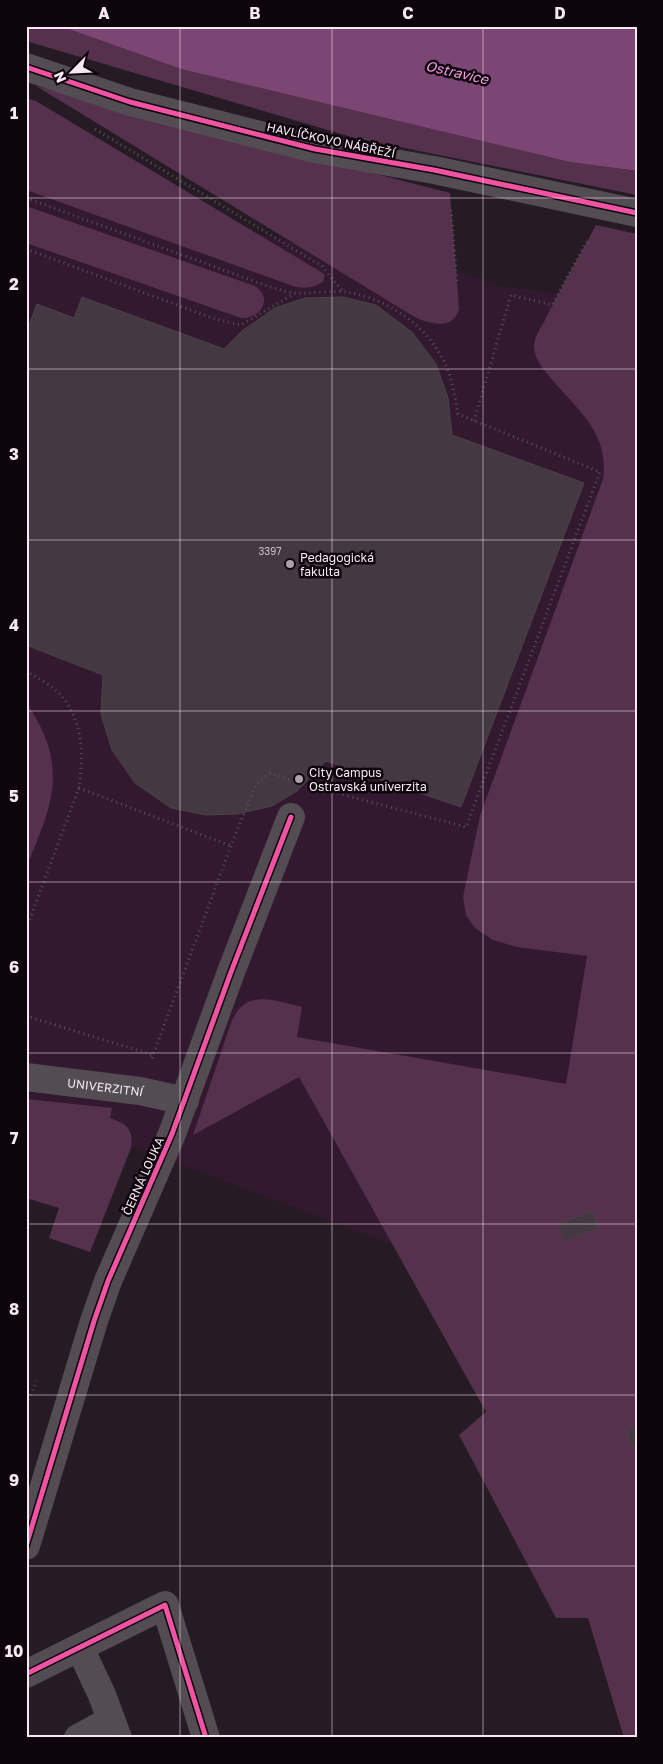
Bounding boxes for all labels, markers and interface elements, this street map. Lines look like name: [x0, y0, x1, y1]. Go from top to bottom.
text: A: [98, 3, 110, 23]
text: B: [249, 3, 261, 23]
text: C: [402, 3, 414, 23]
text: D: [554, 3, 566, 23]
north arrow: [48, 48, 98, 98]
water label: Ostravice: [424, 57, 491, 88]
text: N: [50, 69, 70, 86]
text: 1: [10, 103, 18, 123]
street label: HAVLÍČKOVO NÁBŘEŽÍ: [265, 119, 398, 161]
text: 2: [9, 274, 19, 294]
text: 3: [9, 444, 19, 464]
house number: 3397: [258, 545, 282, 557]
place label: Pedagogická fakulta: [300, 550, 374, 579]
marker: Pedagogická fakulta: [284, 558, 296, 570]
text: 4: [9, 615, 19, 635]
place label: City Campus Ostravská univerzita: [309, 765, 427, 794]
marker: City Campus Ostravská univerzita: [293, 773, 305, 785]
text: 5: [9, 786, 19, 806]
text: 6: [9, 957, 19, 977]
street label: UNIVERZITNÍ: [66, 1075, 146, 1099]
text: 7: [10, 1128, 19, 1148]
street label: ČERNÁ LOUKA: [119, 1134, 167, 1218]
text: 8: [9, 1299, 19, 1319]
text: 9: [9, 1470, 19, 1490]
text: 10: [5, 1641, 23, 1661]

